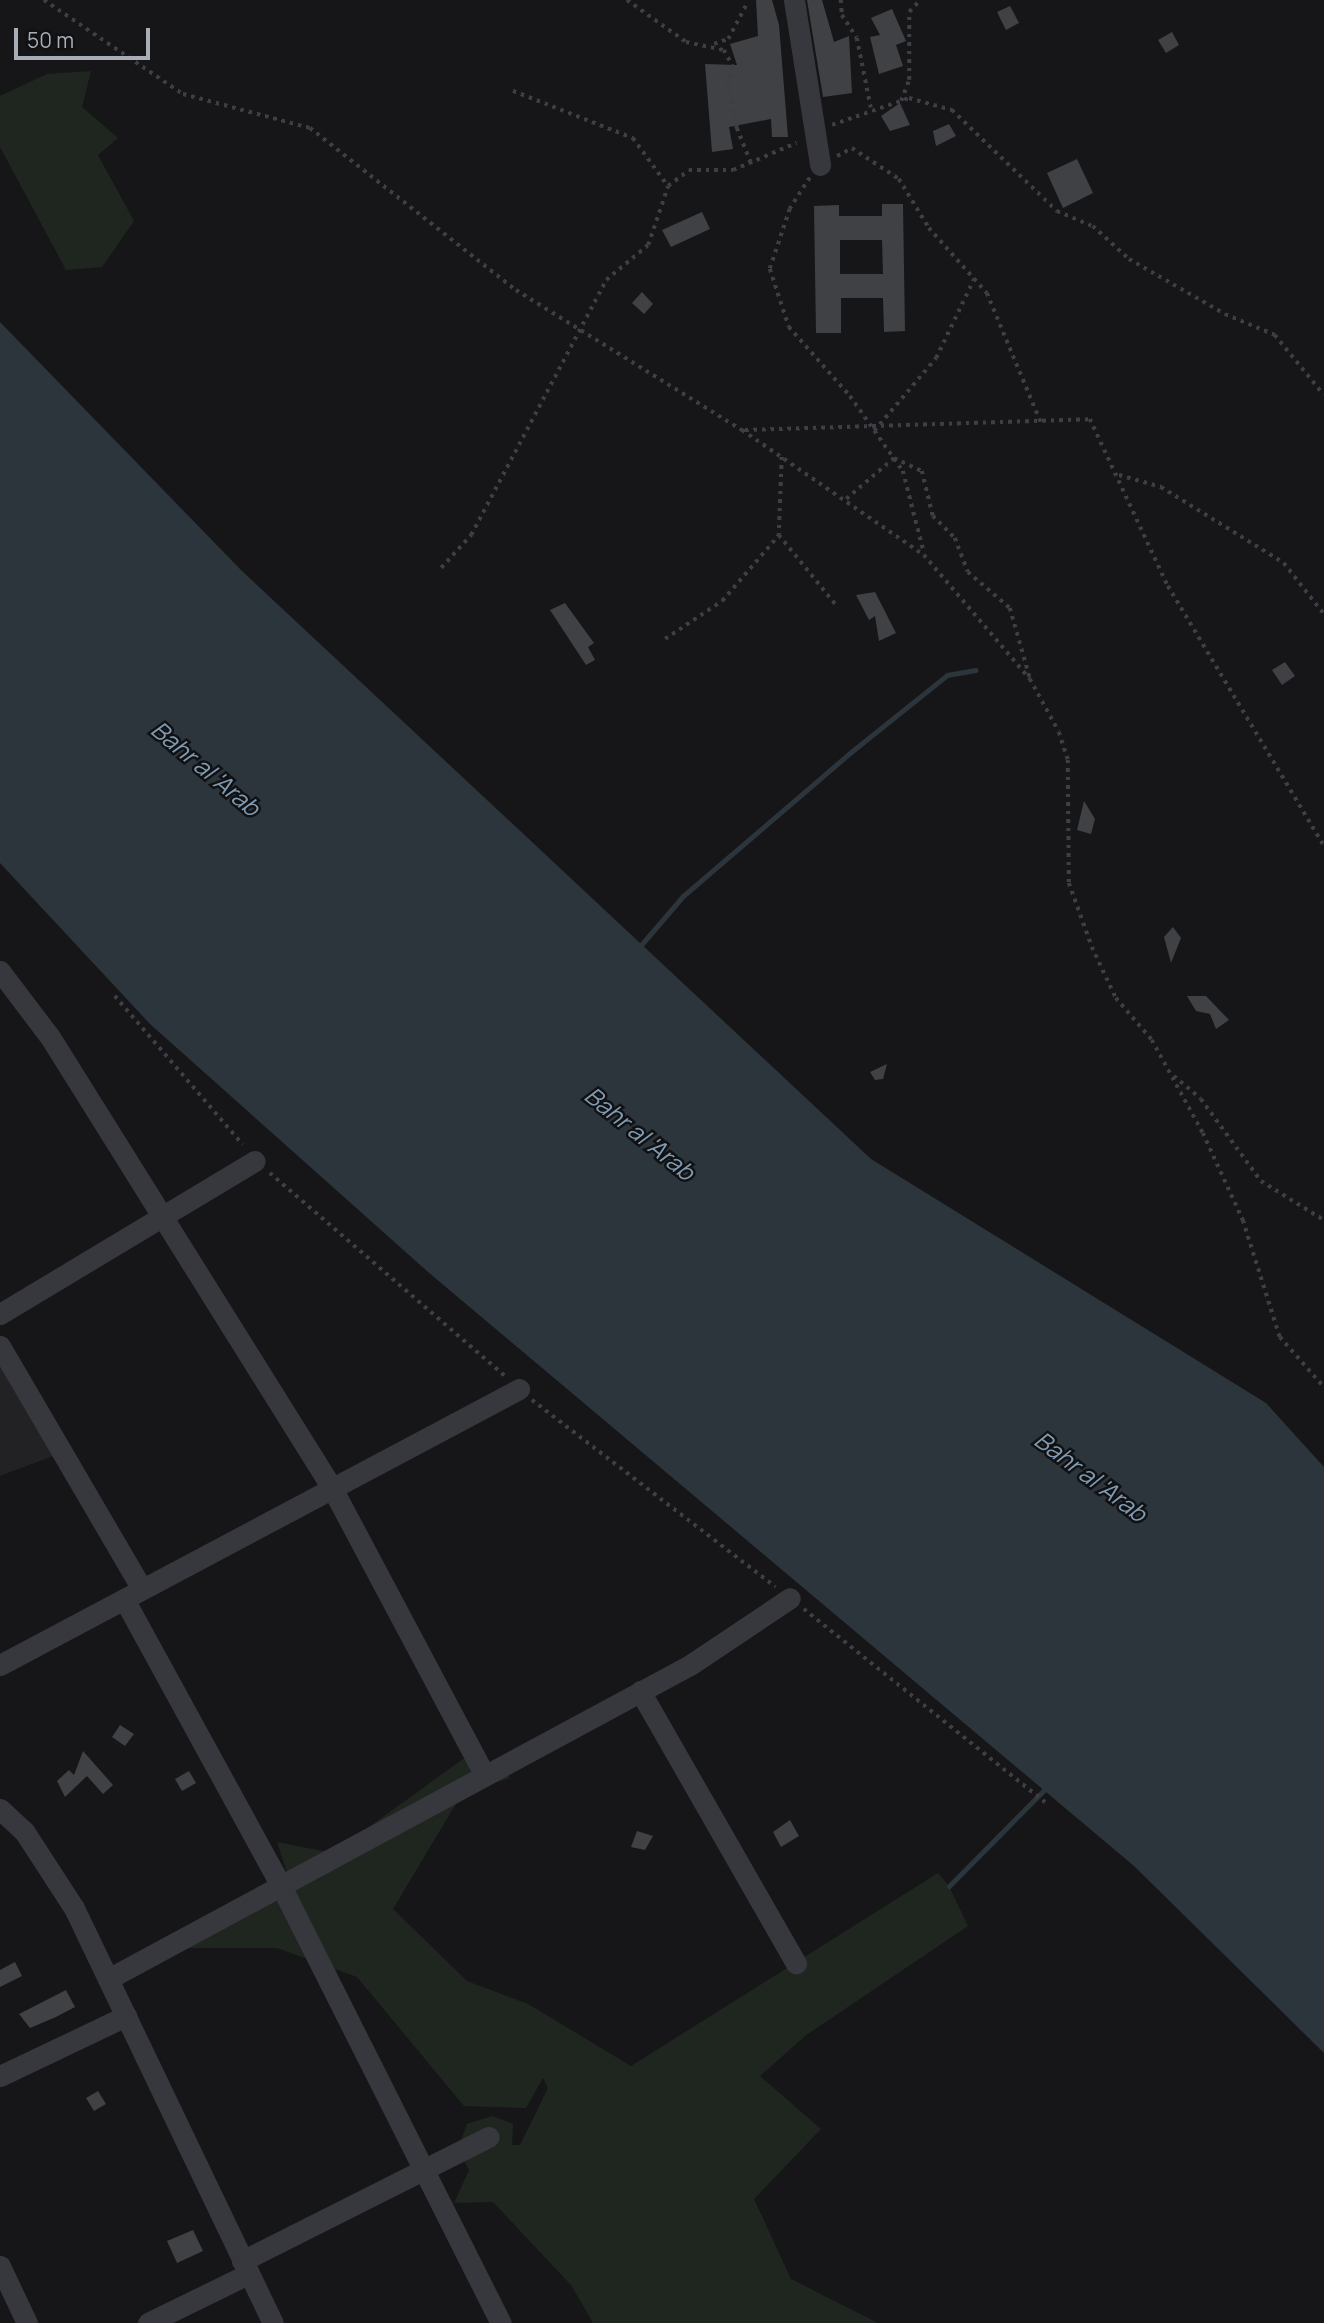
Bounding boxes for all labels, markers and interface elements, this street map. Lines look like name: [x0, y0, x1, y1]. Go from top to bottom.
scale bar: [18, 14, 154, 58]
text: 50 m: [27, 26, 74, 54]
water label: Bahr al 'Arab: [146, 714, 266, 822]
water label: Bahr al 'Arab: [579, 1080, 701, 1186]
water label: Bahr al 'Arab: [1029, 1425, 1153, 1527]

